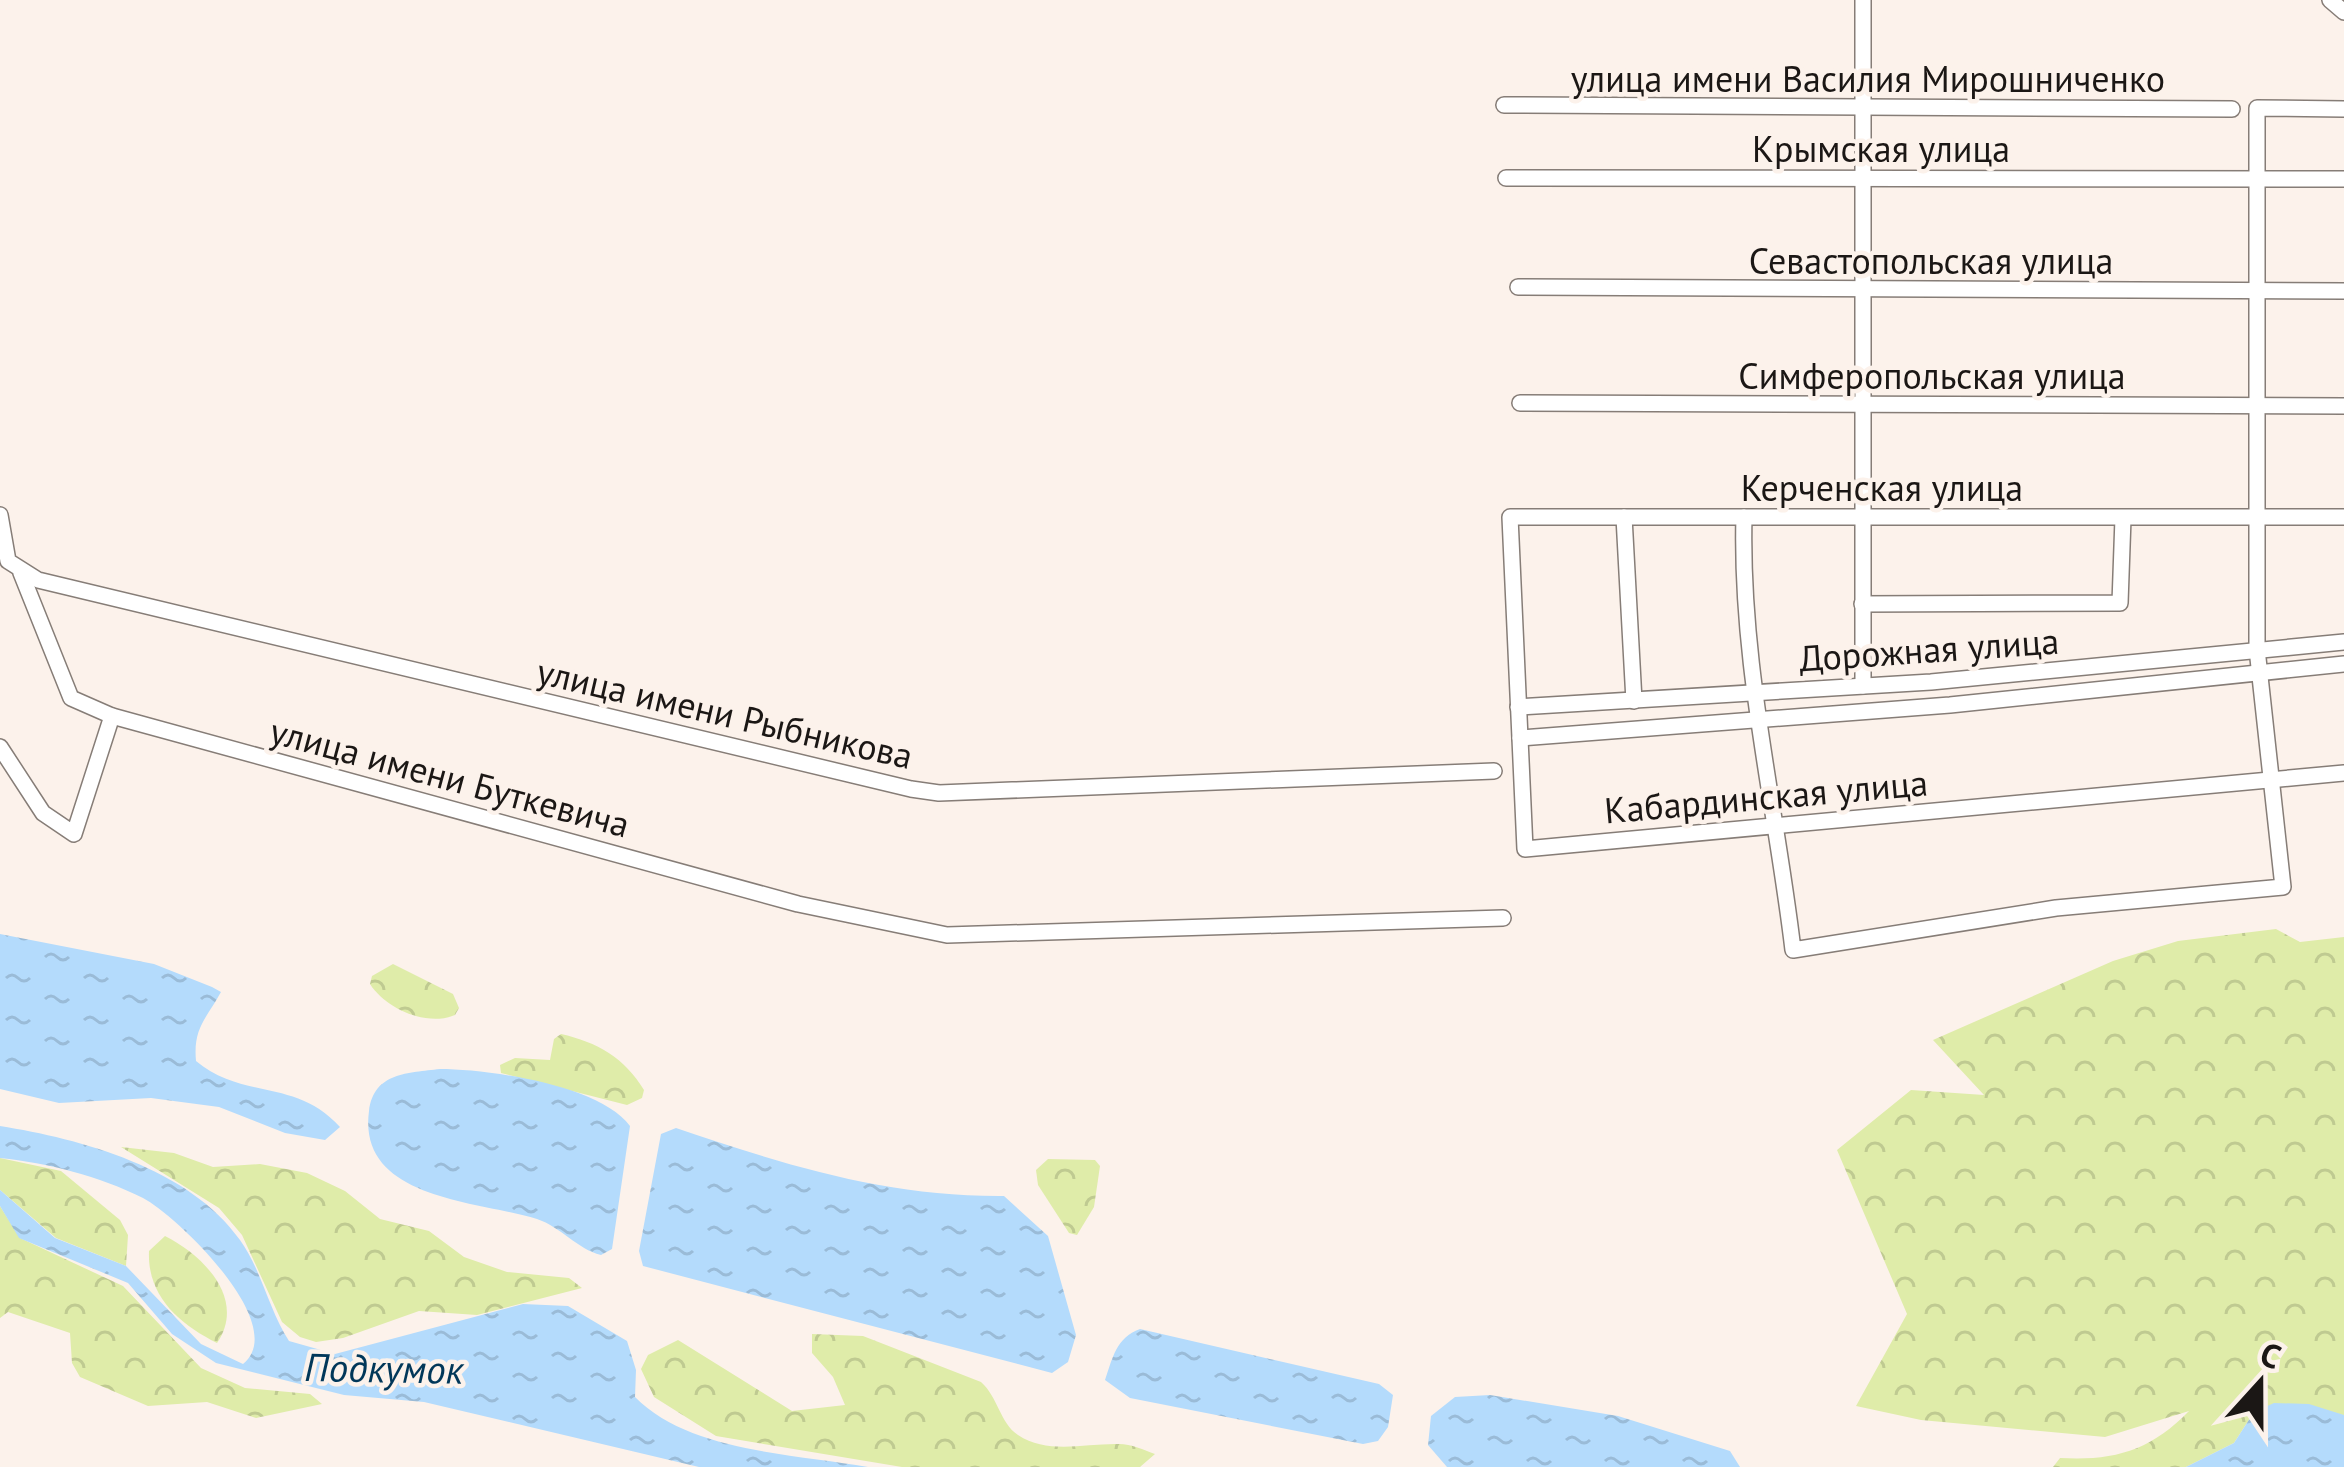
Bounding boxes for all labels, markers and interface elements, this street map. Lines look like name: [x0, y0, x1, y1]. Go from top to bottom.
street label: улица имени Василия Мирошниченко: [1571, 55, 2165, 102]
street label: Крымская улица: [1752, 125, 2010, 172]
street label: Севастопольская улица: [1749, 237, 2113, 284]
street label: Симферопольская улица: [1738, 352, 2126, 399]
street label: Керченская улица: [1741, 464, 2023, 511]
street label: Дорожная улица: [1797, 616, 2061, 682]
street label: улица имени Рыбникова: [533, 647, 917, 779]
street label: улица имени Буткевича: [265, 706, 635, 848]
street label: Кабардинская улица: [1602, 758, 1930, 834]
north arrow: [2200, 1323, 2320, 1443]
text: С: [2255, 1331, 2287, 1378]
water label: Подкумок: [304, 1341, 465, 1395]

